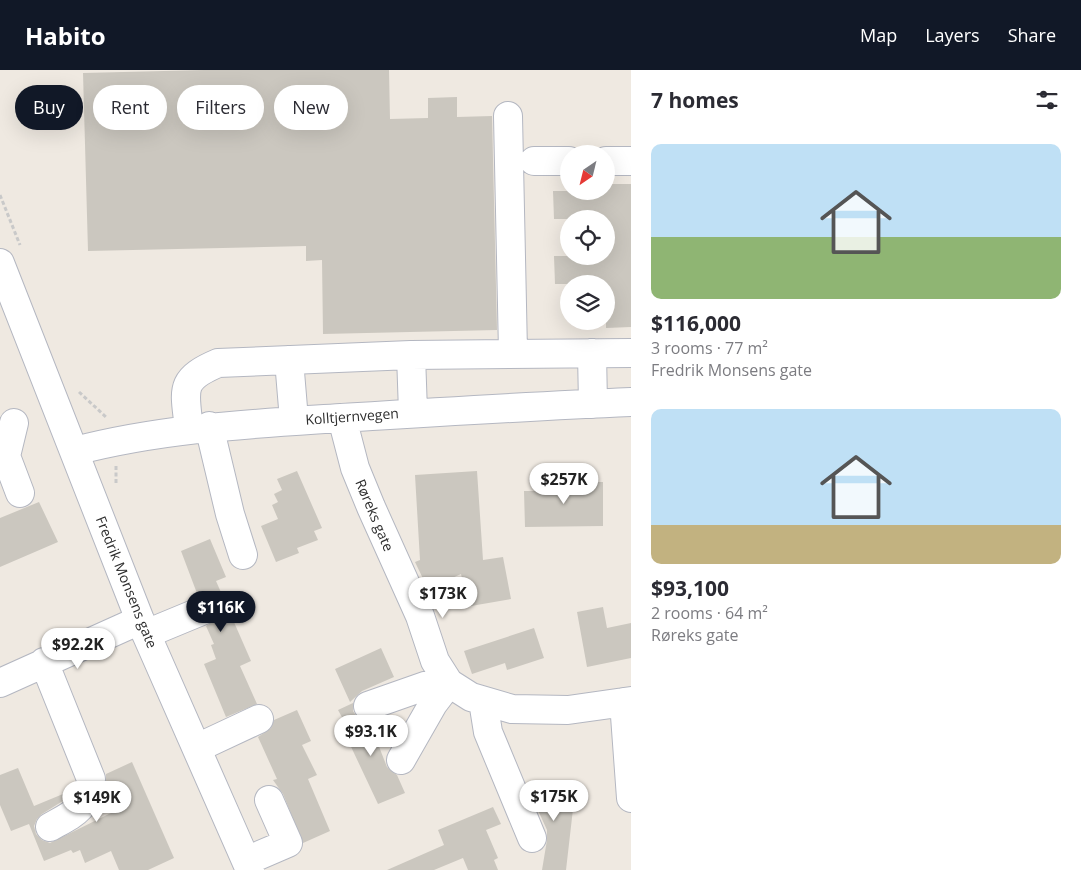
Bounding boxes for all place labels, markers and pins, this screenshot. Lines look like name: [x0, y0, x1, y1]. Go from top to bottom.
pin: $257K: [529, 462, 599, 505]
pin: $173K: [408, 576, 478, 619]
pin: $116K: [186, 590, 256, 633]
pin: $92.2K: [37, 628, 119, 670]
pin: $93.1K: [330, 714, 412, 757]
pin: $149K: [62, 780, 132, 823]
pin: $175K: [519, 780, 589, 822]

